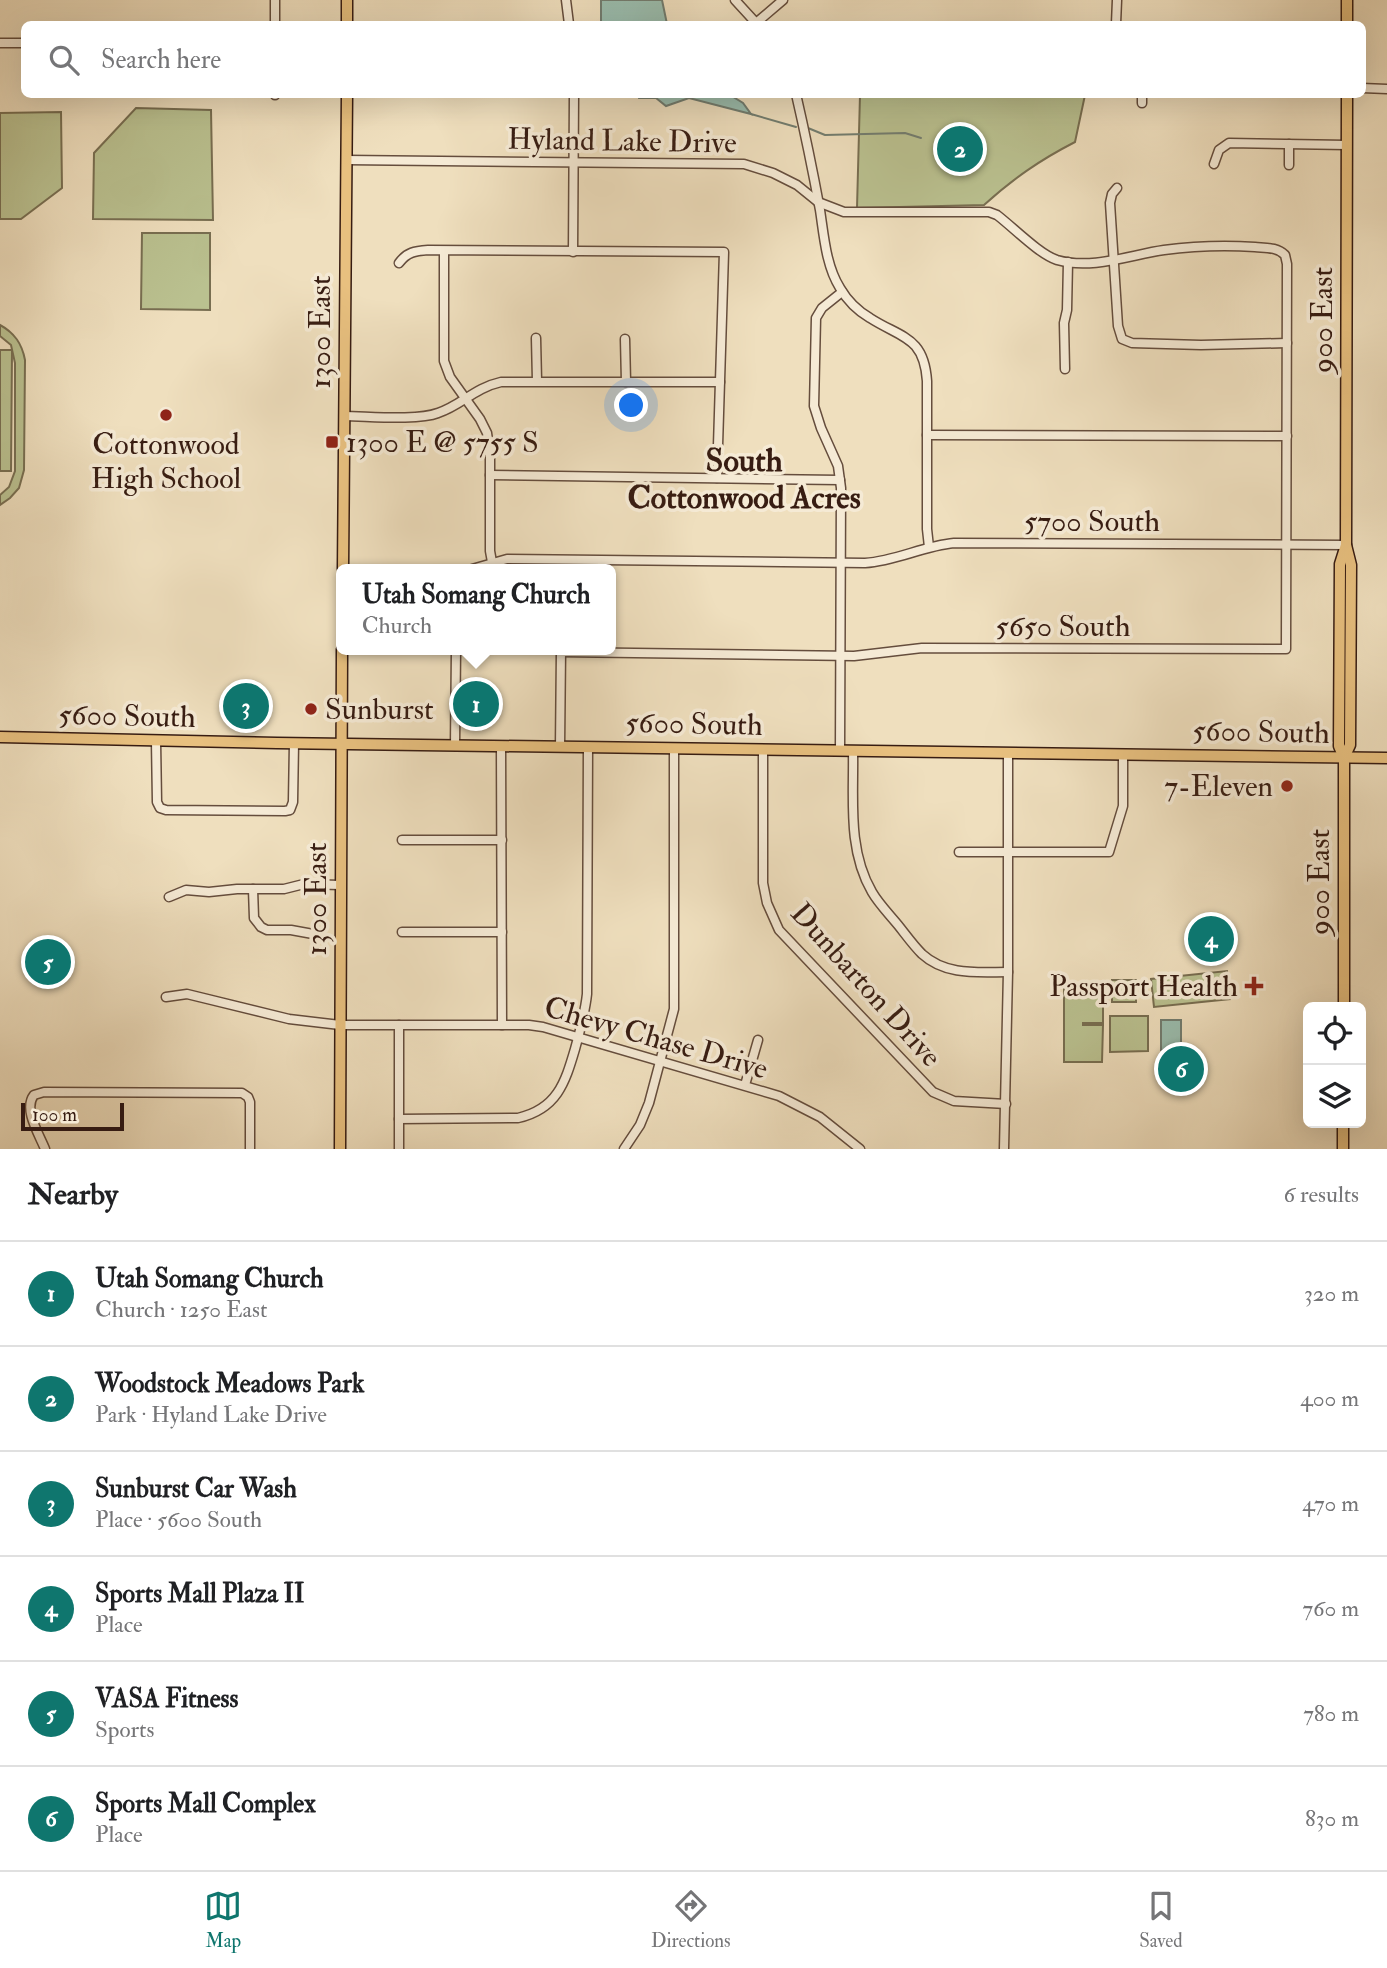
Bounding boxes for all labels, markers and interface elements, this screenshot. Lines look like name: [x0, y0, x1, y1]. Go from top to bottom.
search box: [21, 21, 1366, 98]
icon: search: [45, 41, 83, 79]
text: Search here: [101, 44, 221, 76]
street label: Hyland Lake Drive: [507, 121, 737, 161]
pin: 2: [937, 123, 983, 175]
street label: 900 East: [1304, 267, 1341, 375]
street label: 1300 East: [302, 275, 339, 389]
your location: [614, 388, 648, 422]
marker: Cottonwood High School: [158, 407, 174, 423]
place label: 1300 E @ 5755 S: [346, 424, 539, 461]
place label: Cottonwood High School: [91, 426, 241, 497]
marker: 1300 E @ 5755 S: [324, 434, 340, 450]
district label: South Cottonwood Acres: [627, 441, 861, 518]
street label: 5700 South: [1024, 503, 1160, 540]
popup: [336, 564, 616, 655]
text: Utah Somang Church: [362, 579, 590, 611]
street label: 5650 South: [996, 608, 1131, 645]
text: Church: [362, 611, 432, 640]
pin: 1: [453, 678, 499, 730]
pin: 3: [223, 680, 269, 732]
place label: Sunburst: [325, 691, 434, 728]
street label: 5600 South: [58, 696, 196, 736]
marker: Sunburst: [303, 701, 319, 717]
street label: 5600 South: [625, 704, 763, 744]
street label: 5600 South: [1192, 712, 1330, 752]
place label: 7-Eleven: [1164, 768, 1273, 805]
marker: 7-Eleven: [1279, 778, 1295, 794]
street label: 900 East: [1301, 829, 1338, 937]
street label: 1300 East: [298, 842, 335, 956]
street label: Dunbarton Drive: [783, 895, 949, 1075]
pin: 4: [1188, 913, 1234, 965]
pin: 5: [25, 936, 71, 988]
place label: Passport Health: [1049, 968, 1238, 1005]
marker: Passport Health: [1244, 976, 1264, 996]
street label: Chevy Chase Drive: [540, 988, 772, 1088]
map controls: [1303, 1002, 1366, 1128]
button: locate: [1303, 1002, 1366, 1065]
pin: 6: [1158, 1043, 1204, 1095]
button: layers: [1303, 1065, 1366, 1128]
scale bar: [21, 1100, 124, 1132]
text: 100 m: [32, 1103, 77, 1127]
text: Nearby: [28, 1176, 118, 1213]
text: 6 results: [1284, 1180, 1359, 1209]
text: Utah Somang Church: [95, 1263, 324, 1295]
text: 1: [47, 1279, 55, 1308]
text: 320 m: [1304, 1279, 1359, 1308]
text: Church · 1250 East: [95, 1295, 267, 1324]
text: Woodstock Meadows Park: [95, 1368, 364, 1400]
text: 2: [45, 1384, 57, 1413]
text: 400 m: [1300, 1384, 1359, 1413]
text: Park · Hyland Lake Drive: [95, 1400, 327, 1429]
text: Sunburst Car Wash: [95, 1473, 297, 1505]
text: 3: [47, 1489, 55, 1518]
text: 470 m: [1302, 1489, 1359, 1518]
text: Place · 5600 South: [95, 1505, 262, 1534]
text: Sports Mall Plaza II: [95, 1578, 304, 1610]
text: 4: [45, 1594, 57, 1623]
text: 760 m: [1302, 1594, 1359, 1623]
text: Place: [95, 1610, 143, 1639]
text: VASA Fitness: [95, 1683, 238, 1715]
text: 5: [46, 1699, 56, 1728]
text: 780 m: [1303, 1699, 1359, 1728]
text: Sports: [95, 1715, 154, 1744]
text: Sports Mall Complex: [95, 1788, 316, 1820]
text: 6: [45, 1804, 57, 1833]
text: 830 m: [1305, 1804, 1359, 1833]
text: Place: [95, 1820, 143, 1849]
tab: Map: [204, 1887, 242, 1953]
tab: Directions: [651, 1887, 731, 1953]
tab: Saved: [1139, 1887, 1183, 1953]

